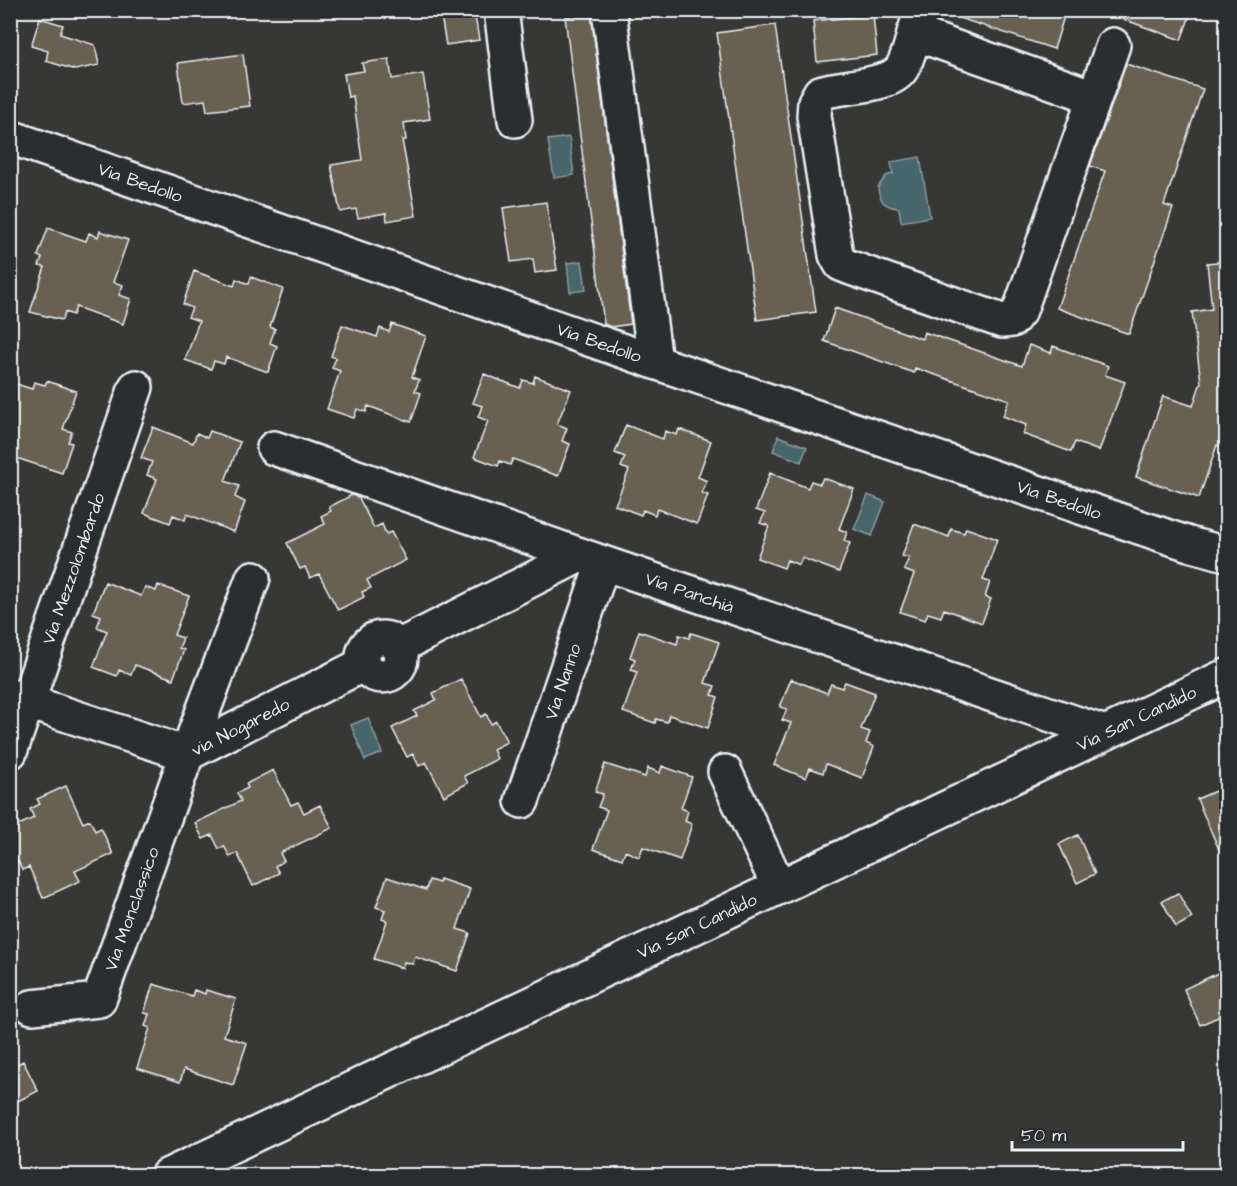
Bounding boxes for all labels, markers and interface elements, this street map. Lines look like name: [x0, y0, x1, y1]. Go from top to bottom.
street label: Via Bedollo: [94, 157, 186, 209]
street label: Via Bedollo: [553, 317, 645, 369]
street label: Via Bedollo: [1013, 474, 1105, 526]
street label: Via Mezzolombardo: [36, 490, 111, 648]
street label: Via Panchià: [642, 566, 737, 619]
street label: Via Nanno: [539, 640, 588, 723]
street label: Via San Candido: [1073, 680, 1201, 758]
street label: via Nogaredo: [187, 692, 294, 763]
street label: Via Monclassico: [98, 844, 166, 975]
street label: Via San Candido: [633, 887, 761, 965]
scale bar: [1012, 1114, 1183, 1152]
text: 50 m: [1021, 1123, 1066, 1148]

